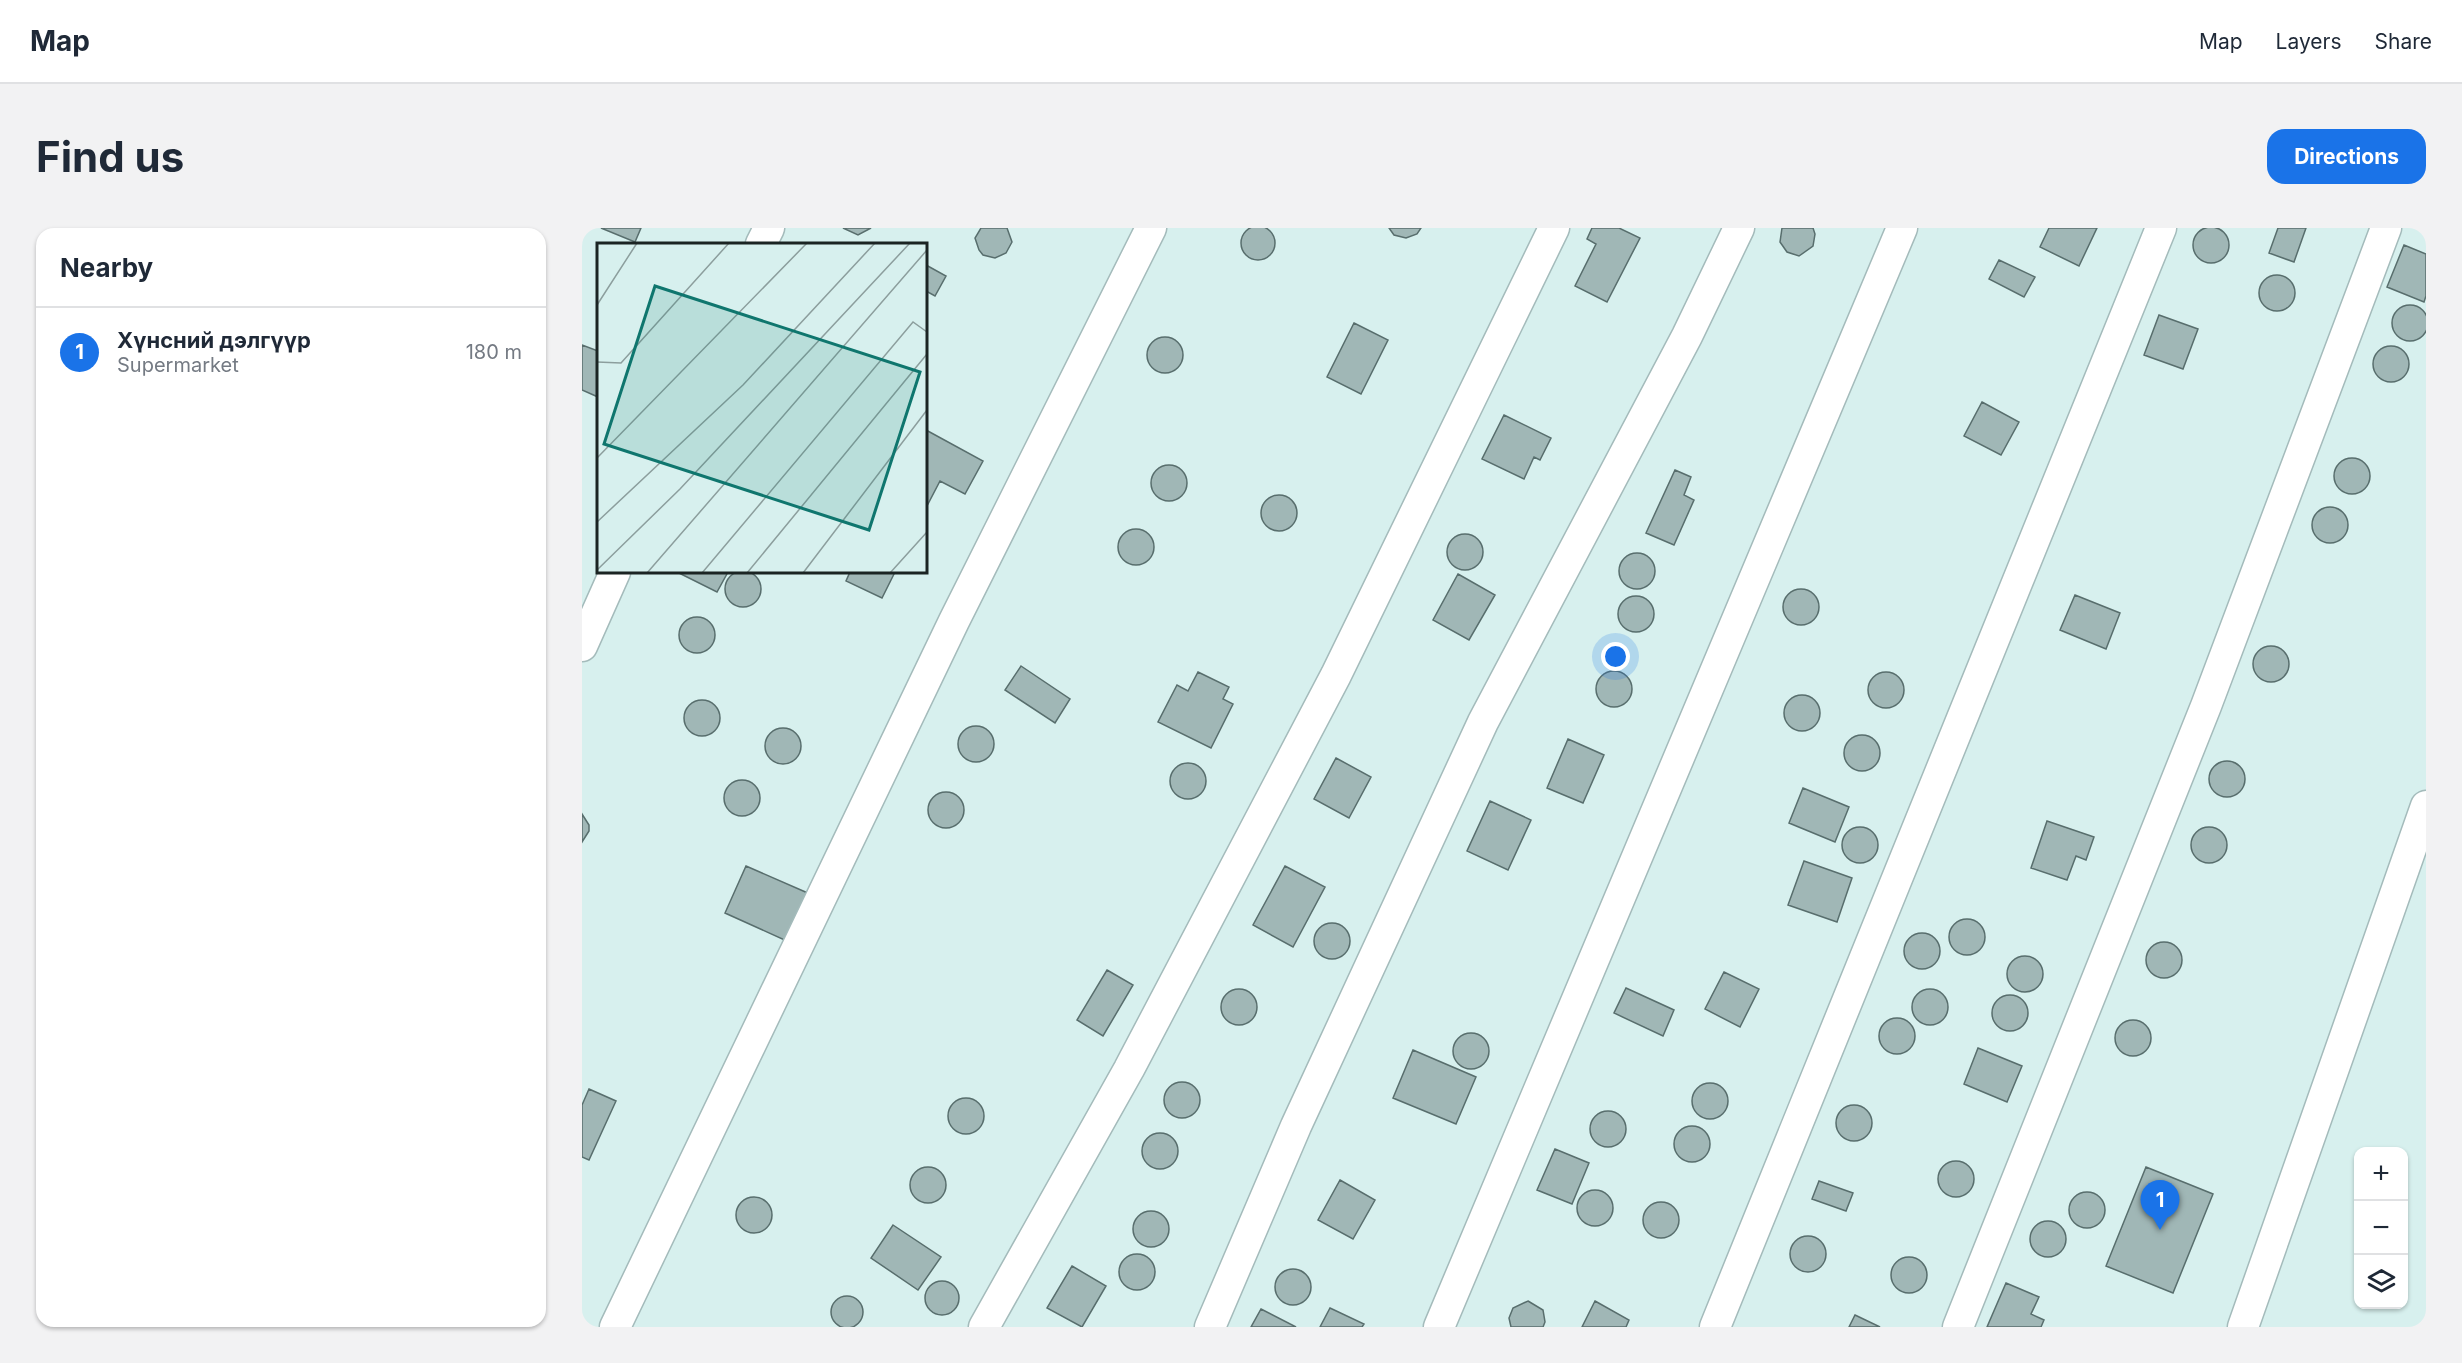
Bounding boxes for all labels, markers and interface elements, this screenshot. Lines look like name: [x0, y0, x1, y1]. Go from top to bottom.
text: Map: [30, 24, 90, 58]
text: Map: [2199, 29, 2243, 54]
text: Layers: [2276, 29, 2342, 54]
text: Share: [2375, 29, 2432, 54]
button: Directions: [2267, 129, 2426, 184]
text: Find us: [36, 131, 184, 182]
inset map: [597, 243, 927, 573]
text: Nearby: [60, 252, 153, 283]
text: Хүнсний дэлгүүр: [117, 327, 311, 353]
text: 1: [75, 340, 84, 364]
text: 180 m: [466, 340, 522, 364]
text: Supermarket: [117, 353, 239, 377]
your location: [1601, 642, 1630, 671]
map controls: [2354, 1147, 2408, 1309]
button: +: [2354, 1147, 2408, 1201]
pin: 1: [2140, 1180, 2180, 1230]
button: −: [2354, 1201, 2408, 1255]
button: layers: [2354, 1255, 2408, 1309]

